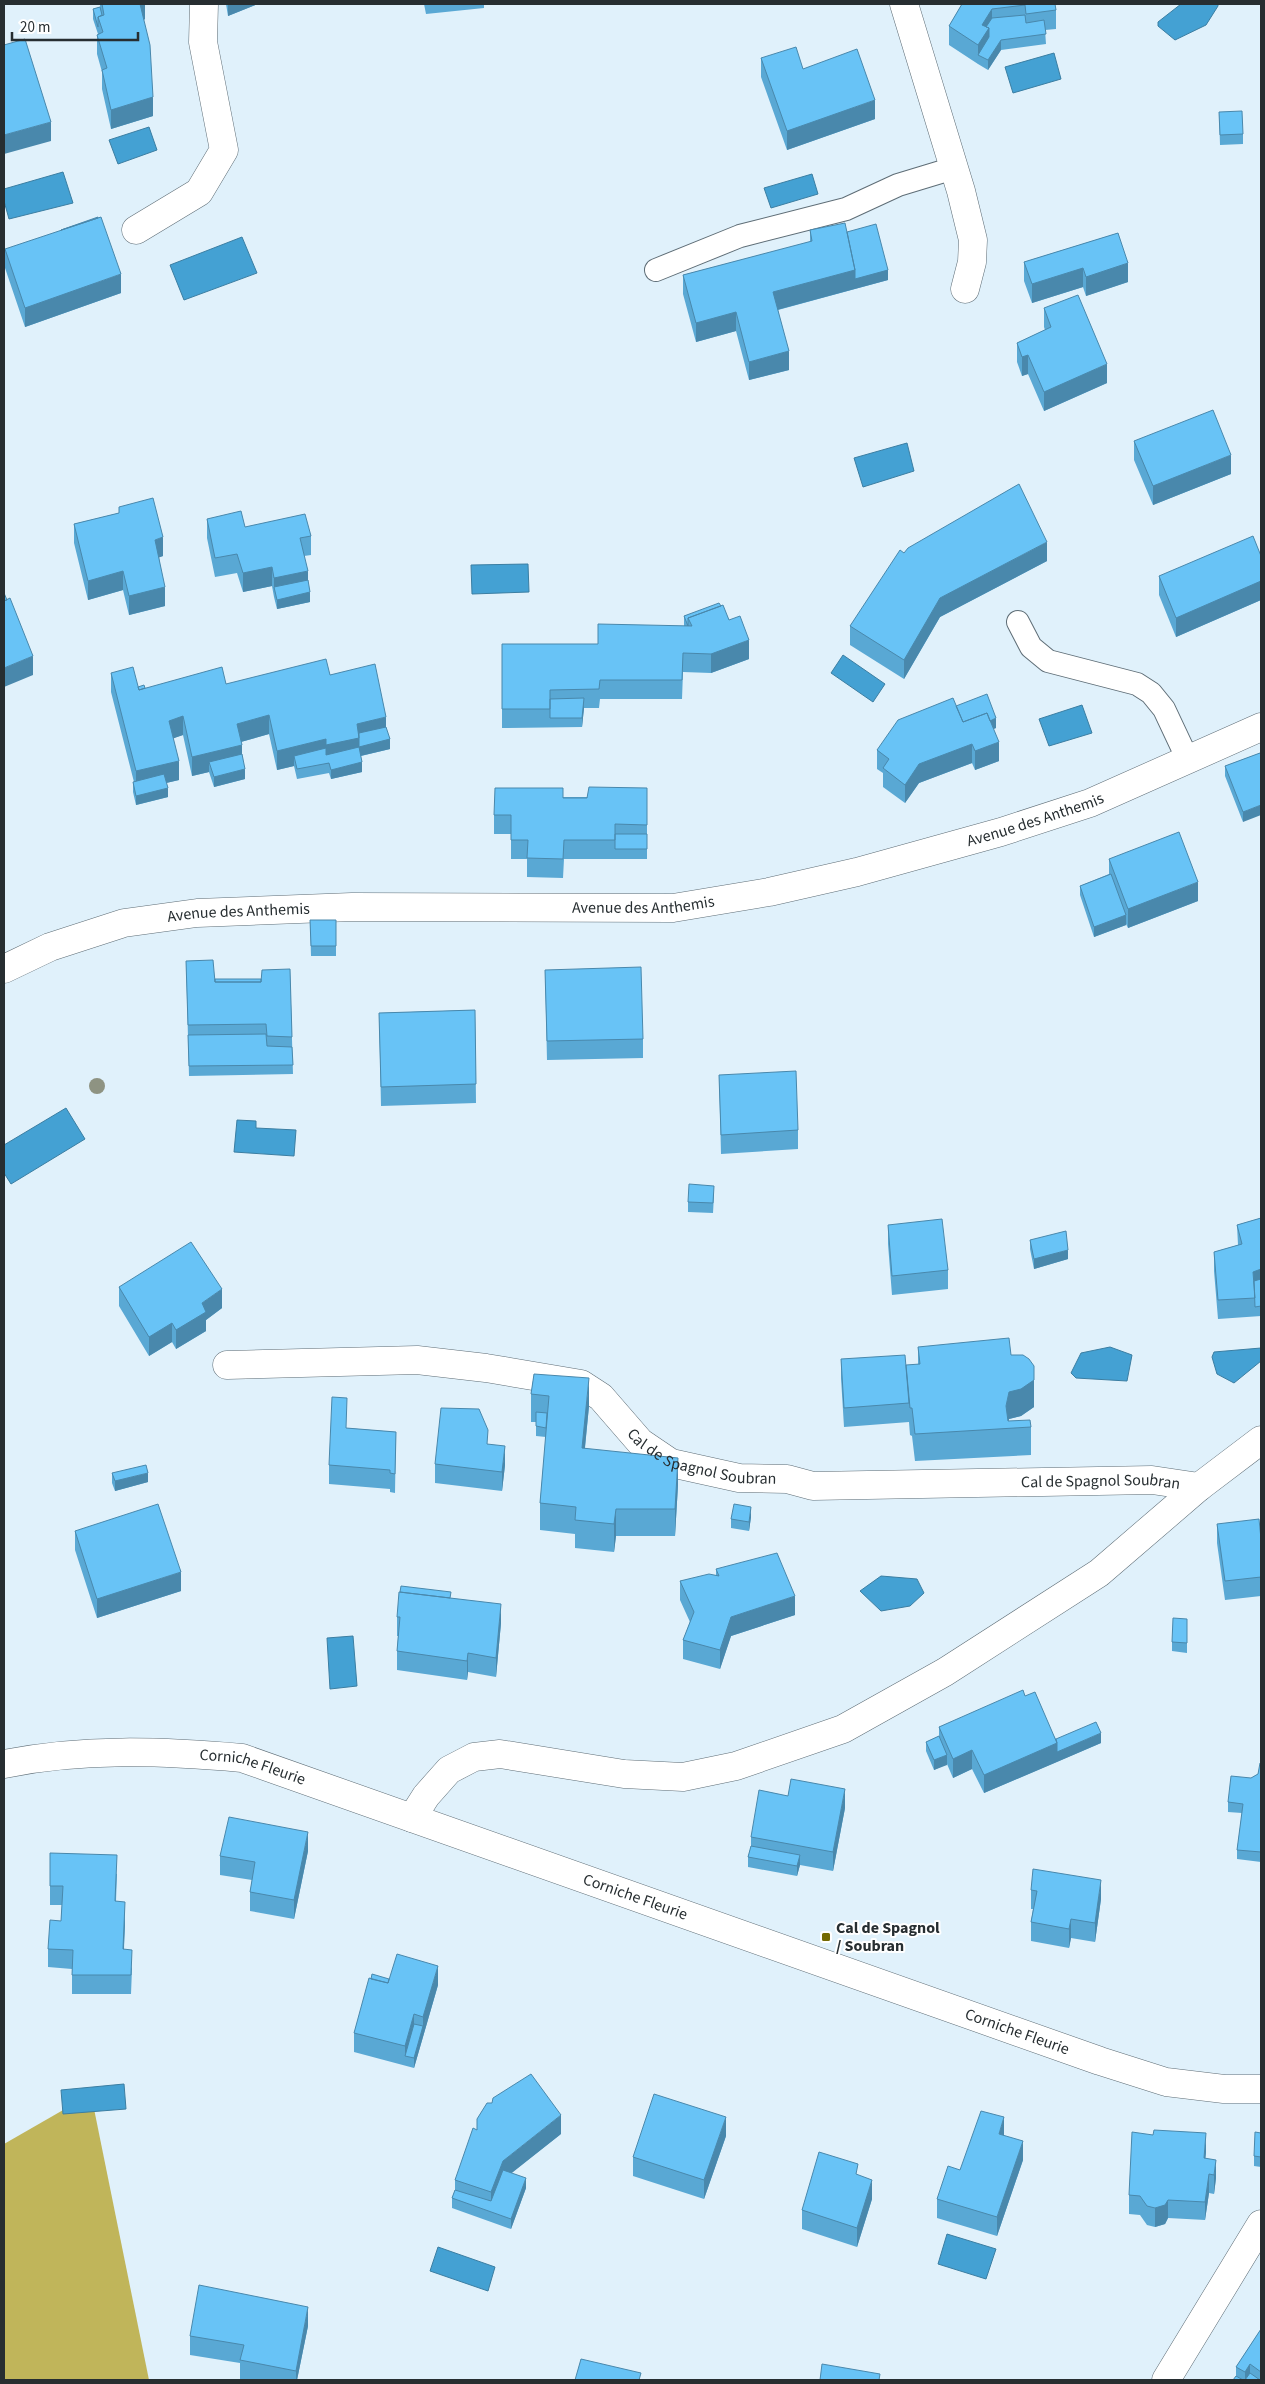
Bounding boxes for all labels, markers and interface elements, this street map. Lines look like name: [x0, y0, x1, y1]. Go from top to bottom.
scale bar: [12, 10, 139, 42]
text: 20 m: [20, 17, 50, 38]
street label: Avenue des Anthemis: [964, 787, 1108, 852]
street label: Avenue des Anthemis: [572, 890, 716, 919]
street label: Avenue des Anthemis: [166, 898, 311, 928]
street label: Cal de Spagnol Soubran: [622, 1423, 777, 1490]
street label: Cal de Spagnol Soubran: [1021, 1469, 1182, 1495]
street label: Corniche Fleurie: [199, 1744, 309, 1791]
street label: Corniche Fleurie: [580, 1868, 691, 1925]
place label: Cal de Spagnol / Soubran: [836, 1917, 940, 1957]
marker: Cal de Spagnol / Soubran: [820, 1931, 832, 1943]
street label: Corniche Fleurie: [962, 2003, 1072, 2060]

